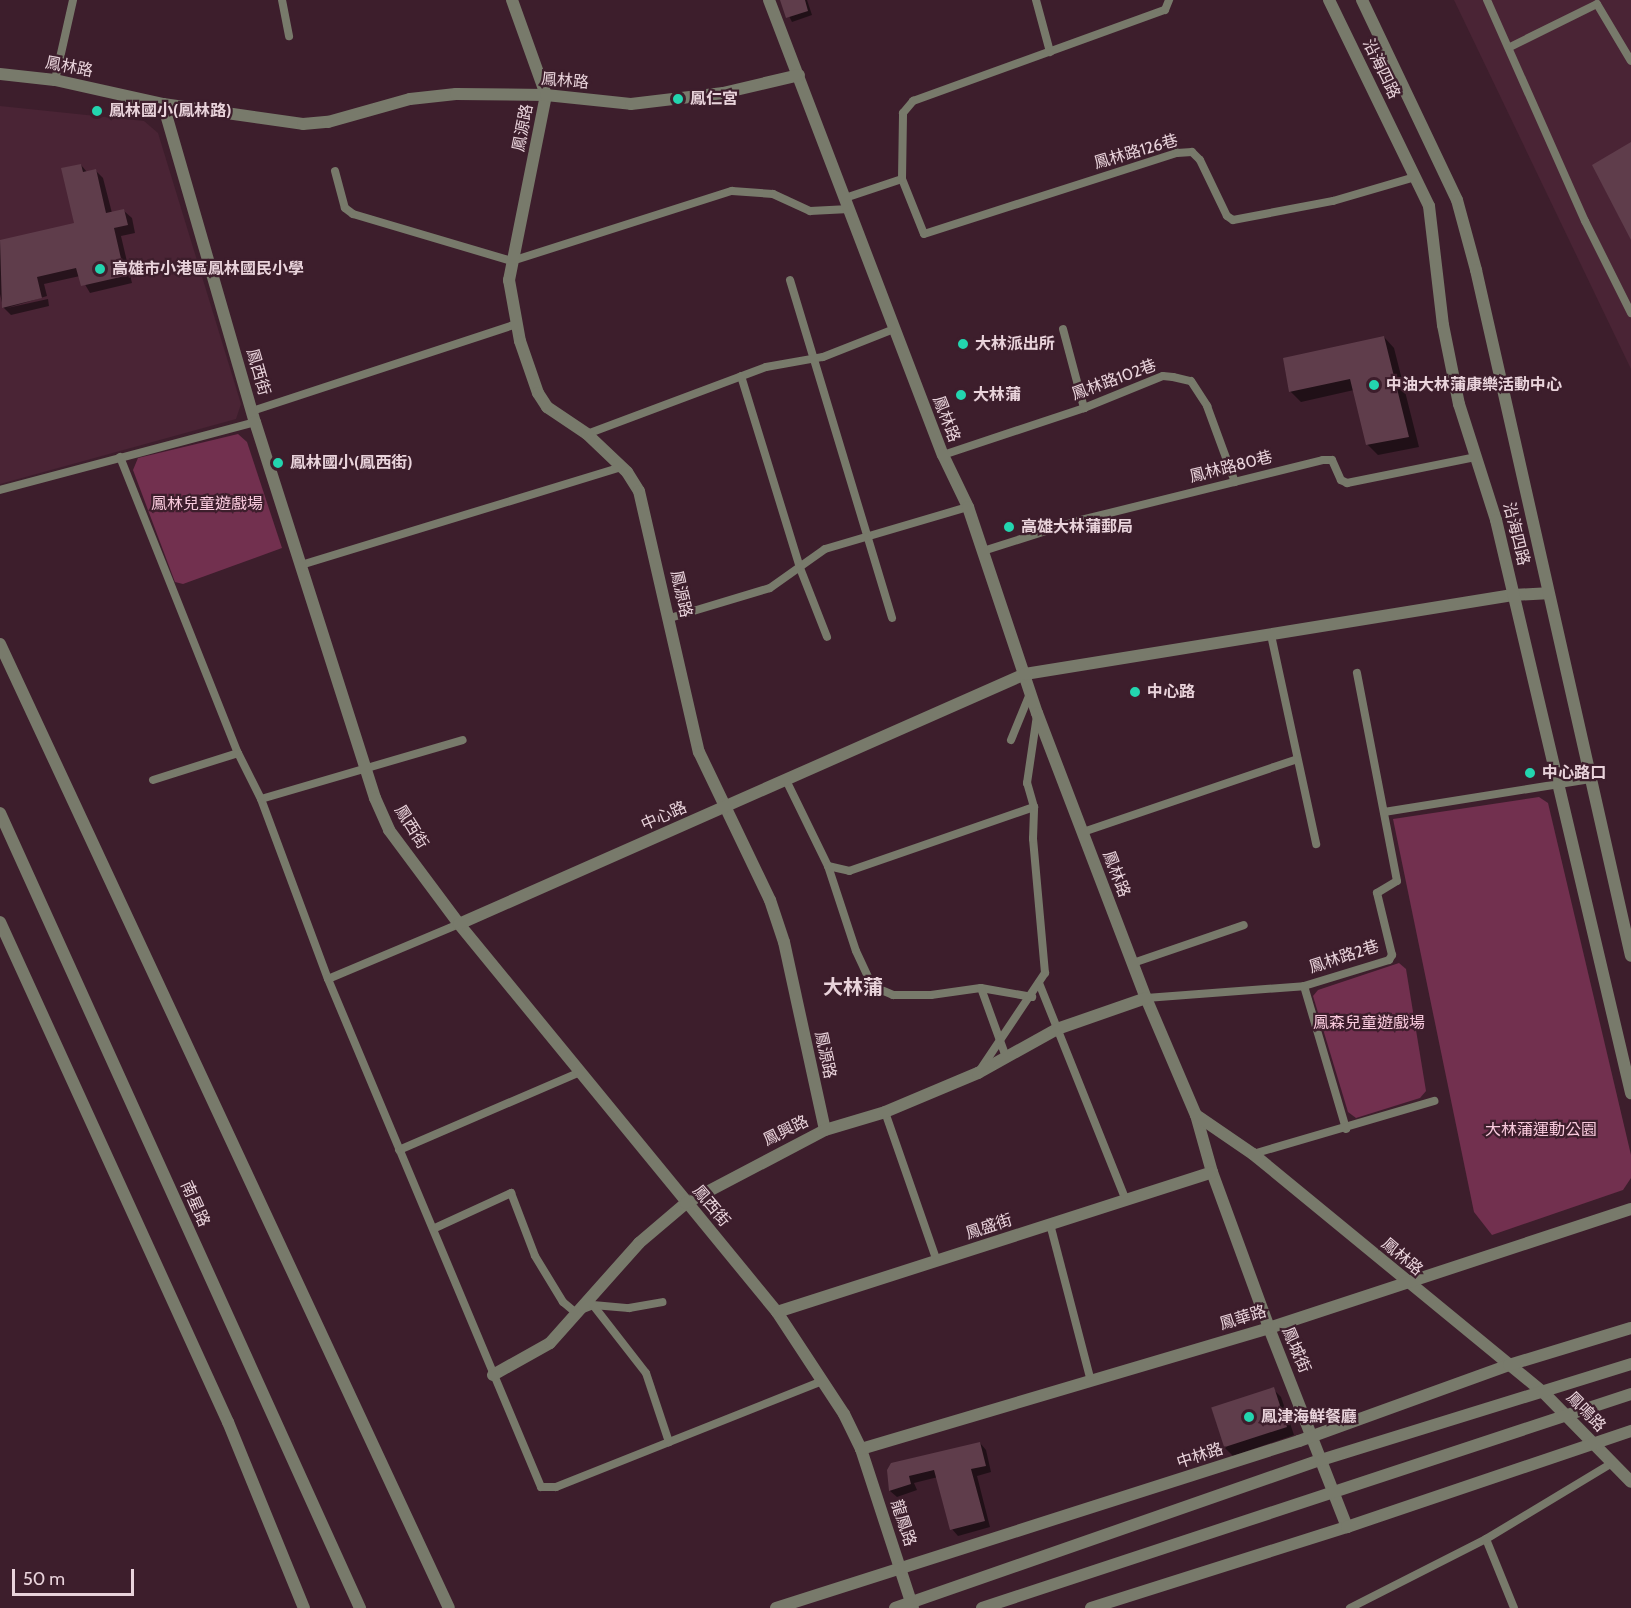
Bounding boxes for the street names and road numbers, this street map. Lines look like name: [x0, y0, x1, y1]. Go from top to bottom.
street label: 沿海四路: [1358, 36, 1404, 102]
street label: 鳳林路: [44, 53, 94, 81]
street label: 鳳林路: [540, 69, 590, 93]
street label: 鳳源路: [509, 103, 537, 153]
street label: 鳳林路126巷: [1092, 131, 1180, 173]
street label: 鳳西街: [242, 346, 274, 398]
street label: 鳳林路102巷: [1069, 356, 1159, 404]
street label: 鳳林路: [928, 393, 964, 445]
street label: 鳳林路80巷: [1188, 447, 1274, 487]
street label: 沿海四路: [1499, 501, 1533, 567]
street label: 鳳源路: [666, 568, 696, 620]
street label: 中心路: [638, 797, 690, 835]
street label: 鳳西街: [390, 802, 432, 852]
street label: 鳳林路: [1098, 848, 1134, 900]
street label: 鳳林路2巷: [1307, 937, 1381, 977]
street label: 鳳源路: [811, 1030, 839, 1080]
street label: 鳳興路: [760, 1112, 812, 1150]
street label: 南星路: [176, 1178, 214, 1230]
street label: 鳳西街: [688, 1181, 734, 1231]
street label: 鳳盛街: [963, 1210, 1015, 1244]
street label: 鳳林路: [1377, 1234, 1427, 1280]
street label: 鳳華路: [1217, 1302, 1269, 1334]
street label: 鳳城街: [1278, 1324, 1314, 1376]
street label: 鳳鳴路: [1562, 1388, 1610, 1436]
street label: 中林路: [1174, 1439, 1226, 1473]
street label: 龍鳳路: [886, 1497, 920, 1549]

